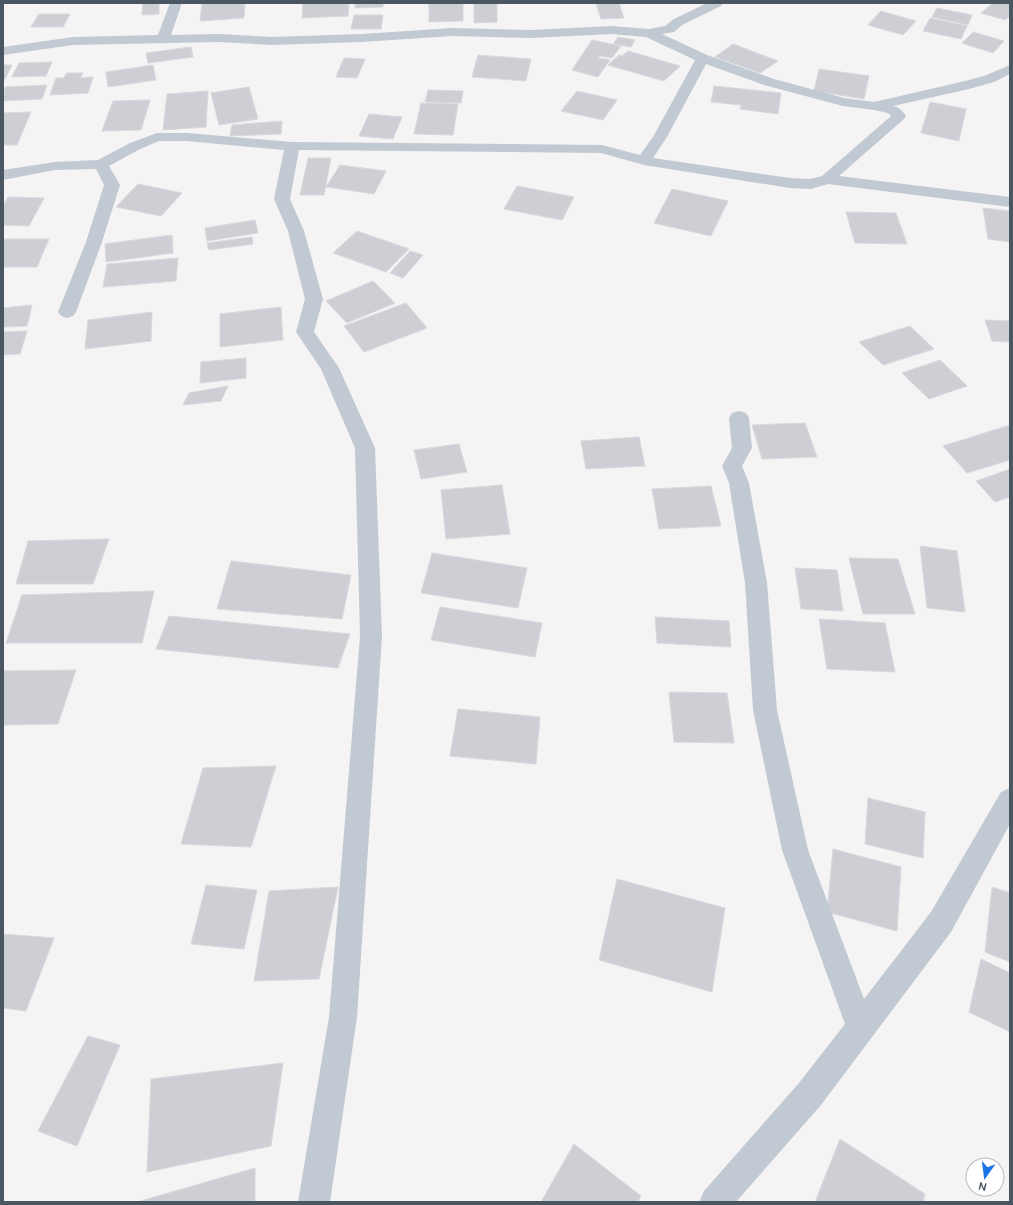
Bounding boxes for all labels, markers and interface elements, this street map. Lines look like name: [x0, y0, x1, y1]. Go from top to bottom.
north arrow: [965, 1157, 1005, 1197]
text: N: [977, 1180, 988, 1194]

